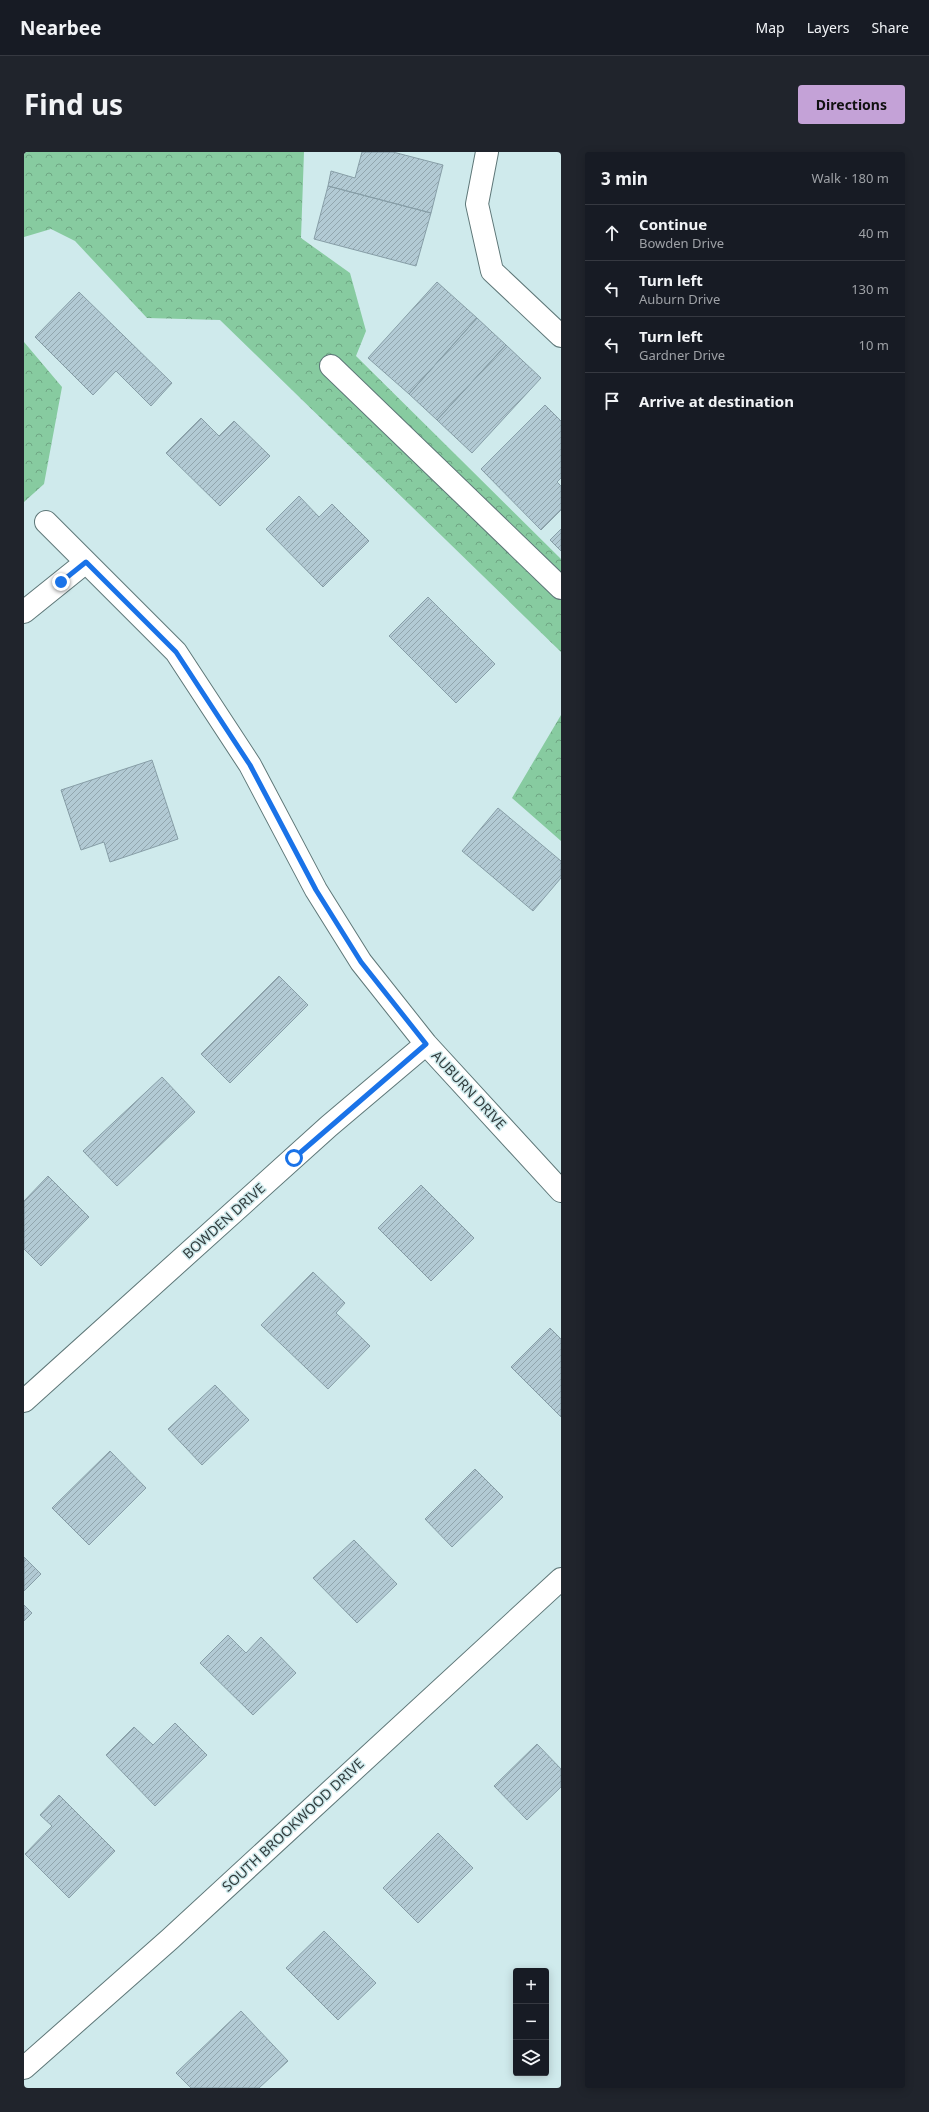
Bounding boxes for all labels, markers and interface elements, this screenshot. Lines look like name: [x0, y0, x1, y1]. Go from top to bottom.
text: Nearbee: [20, 15, 101, 41]
text: Map: [756, 18, 785, 37]
text: Layers: [807, 18, 849, 37]
text: Share: [871, 18, 909, 37]
text: Find us: [24, 85, 123, 123]
button: Directions: [798, 85, 905, 124]
text: 3 min: [601, 167, 648, 190]
text: Walk · 180 m: [811, 169, 889, 187]
text: Continue: [639, 214, 707, 234]
icon: ahead: [601, 222, 623, 244]
text: 40 m: [859, 224, 889, 242]
text: Bowden Drive: [639, 234, 724, 252]
text: Turn left: [639, 270, 703, 290]
icon: left: [601, 278, 623, 300]
text: 130 m: [851, 280, 889, 298]
text: Auburn Drive: [639, 290, 720, 308]
text: Turn left: [639, 326, 703, 346]
icon: left: [601, 334, 623, 356]
text: 10 m: [859, 336, 889, 354]
text: Gardner Drive: [639, 346, 725, 364]
icon: arrive: [601, 390, 623, 412]
text: Arrive at destination: [639, 391, 794, 411]
route end: [52, 573, 70, 591]
street label: AUBURN DRIVE: [428, 1046, 511, 1133]
route start: [285, 1149, 303, 1167]
street label: BOWDEN DRIVE: [178, 1178, 269, 1263]
street label: SOUTH BROOKWOOD DRIVE: [218, 1754, 368, 1896]
map controls: [513, 1968, 549, 2076]
button: +: [513, 1968, 549, 2004]
button: −: [513, 2004, 549, 2040]
button: layers: [513, 2040, 549, 2076]

